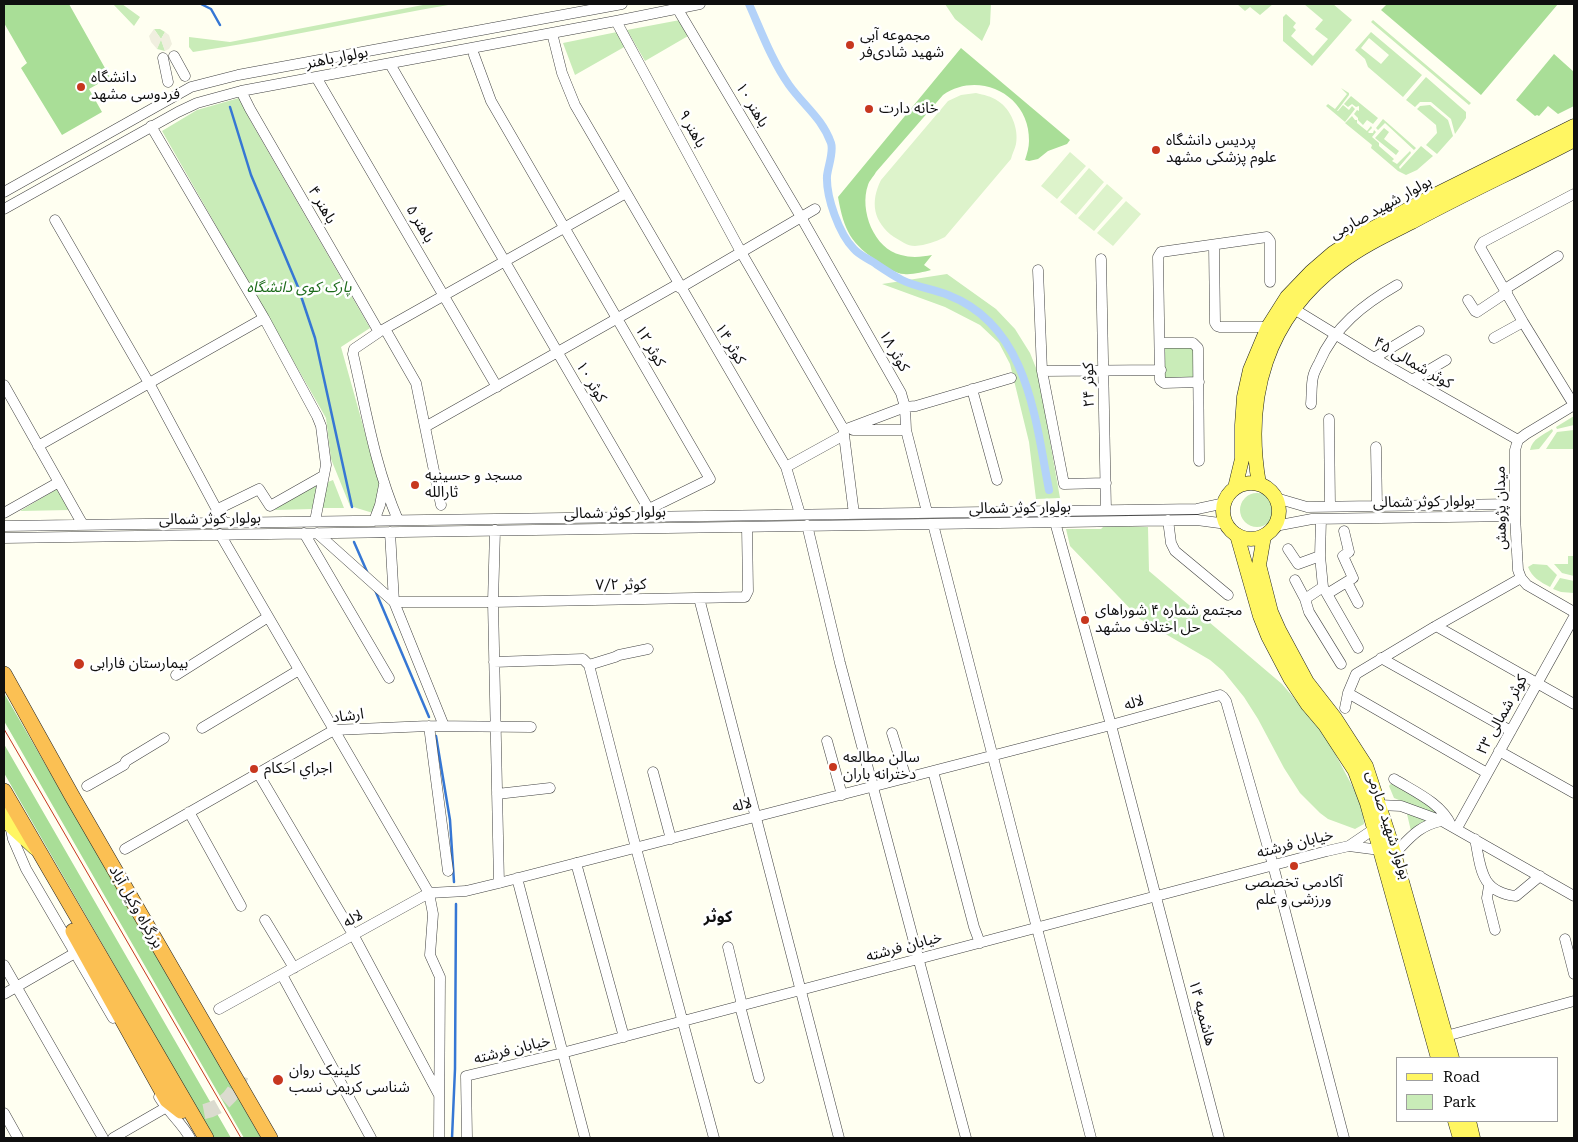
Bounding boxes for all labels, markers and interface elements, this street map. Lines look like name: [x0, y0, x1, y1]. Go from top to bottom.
place label: مجموعه آبی شهید شادی‌فر: [860, 27, 944, 62]
marker: مجموعه آبی شهید شادی‌فر: [844, 39, 856, 51]
street label: بولوار باهنر: [304, 43, 370, 73]
place label: دانشگاه فردوسی مشهد: [91, 69, 180, 104]
street label: باهنر ۱۰: [732, 79, 772, 131]
marker: دانشگاه فردوسی مشهد: [75, 81, 87, 93]
place label: خانه دارت: [879, 100, 938, 118]
marker: خانه دارت: [863, 103, 875, 115]
street label: باهنر ۹: [674, 107, 710, 151]
place label: پردیس دانشگاه علوم پزشکی مشهد: [1166, 132, 1277, 167]
marker: پردیس دانشگاه علوم پزشکی مشهد: [1150, 144, 1162, 156]
street label: بولوار شهید صارمی: [1327, 173, 1435, 243]
street label: باهنر ۴: [304, 183, 340, 227]
street label: باهنر ۵: [402, 202, 438, 246]
park label: پارک کوی دانشگاه: [247, 279, 351, 297]
street label: کوثر ۱۴: [711, 320, 749, 368]
street label: کوثر ۱۲: [631, 322, 669, 370]
street label: کوثر ۱۸: [875, 327, 913, 375]
street label: کوثر شمالی ۴۵: [1370, 333, 1456, 393]
street label: کوثر ۱۰: [572, 358, 610, 406]
street label: کوثر ۲۴: [1080, 363, 1098, 407]
street label: میدان پژوهش: [1491, 466, 1511, 550]
place label: مسجد و حسینیه ثارالله: [425, 467, 523, 502]
marker: مسجد و حسینیه ثارالله: [409, 479, 421, 491]
street label: بولوار کوثر شمالی: [1373, 492, 1475, 512]
street label: بولوار کوثر شمالی: [969, 498, 1071, 518]
street label: بولوار کوثر شمالی: [564, 503, 666, 523]
street label: بولوار کوثر شمالی: [159, 509, 261, 529]
street label: کوثر ۷/۲: [595, 576, 647, 594]
place label: مجتمع شماره ۴ شوراهای حل اختلاف مشهد: [1095, 602, 1242, 637]
marker: مجتمع شماره ۴ شوراهای حل اختلاف مشهد: [1079, 614, 1091, 626]
place label: بیمارستان فارابی: [90, 655, 188, 673]
marker: بیمارستان فارابی: [72, 657, 86, 671]
street label: کوثر شمالی ۲۳: [1473, 672, 1531, 758]
street label: لاله: [1122, 692, 1146, 714]
street label: ارشاد: [331, 705, 365, 727]
place label: سالن مطالعه دخترانه باران: [843, 749, 920, 784]
place label: اجراي احكام: [264, 760, 332, 778]
marker: سالن مطالعه دخترانه باران: [827, 761, 839, 773]
marker: اجراي احكام: [248, 763, 260, 775]
street label: بولوار شهید صارمی: [1362, 768, 1414, 882]
street label: لاله: [730, 794, 754, 816]
street label: خیابان فرشته: [1255, 826, 1335, 862]
marker: آکادمی تخصصی ورزشی و علم: [1288, 860, 1300, 872]
street label: بزرگراه وکیل آباد: [105, 863, 167, 951]
place label: آکادمی تخصصی ورزشی و علم: [1245, 874, 1343, 909]
street label: لاله: [340, 906, 366, 932]
district label: کوثر: [704, 907, 732, 927]
street label: خیابان فرشته: [864, 928, 944, 966]
street label: هاشمیه ۱۴: [1185, 978, 1219, 1048]
street label: خیابان فرشته: [472, 1032, 552, 1068]
legend: [1396, 1057, 1558, 1122]
place label: کلینیک روان شناسی کریمی نسب: [289, 1062, 410, 1097]
text: Road: [1443, 1068, 1480, 1086]
marker: کلینیک روان شناسی کریمی نسب: [271, 1073, 285, 1087]
text: Park: [1443, 1093, 1476, 1111]

